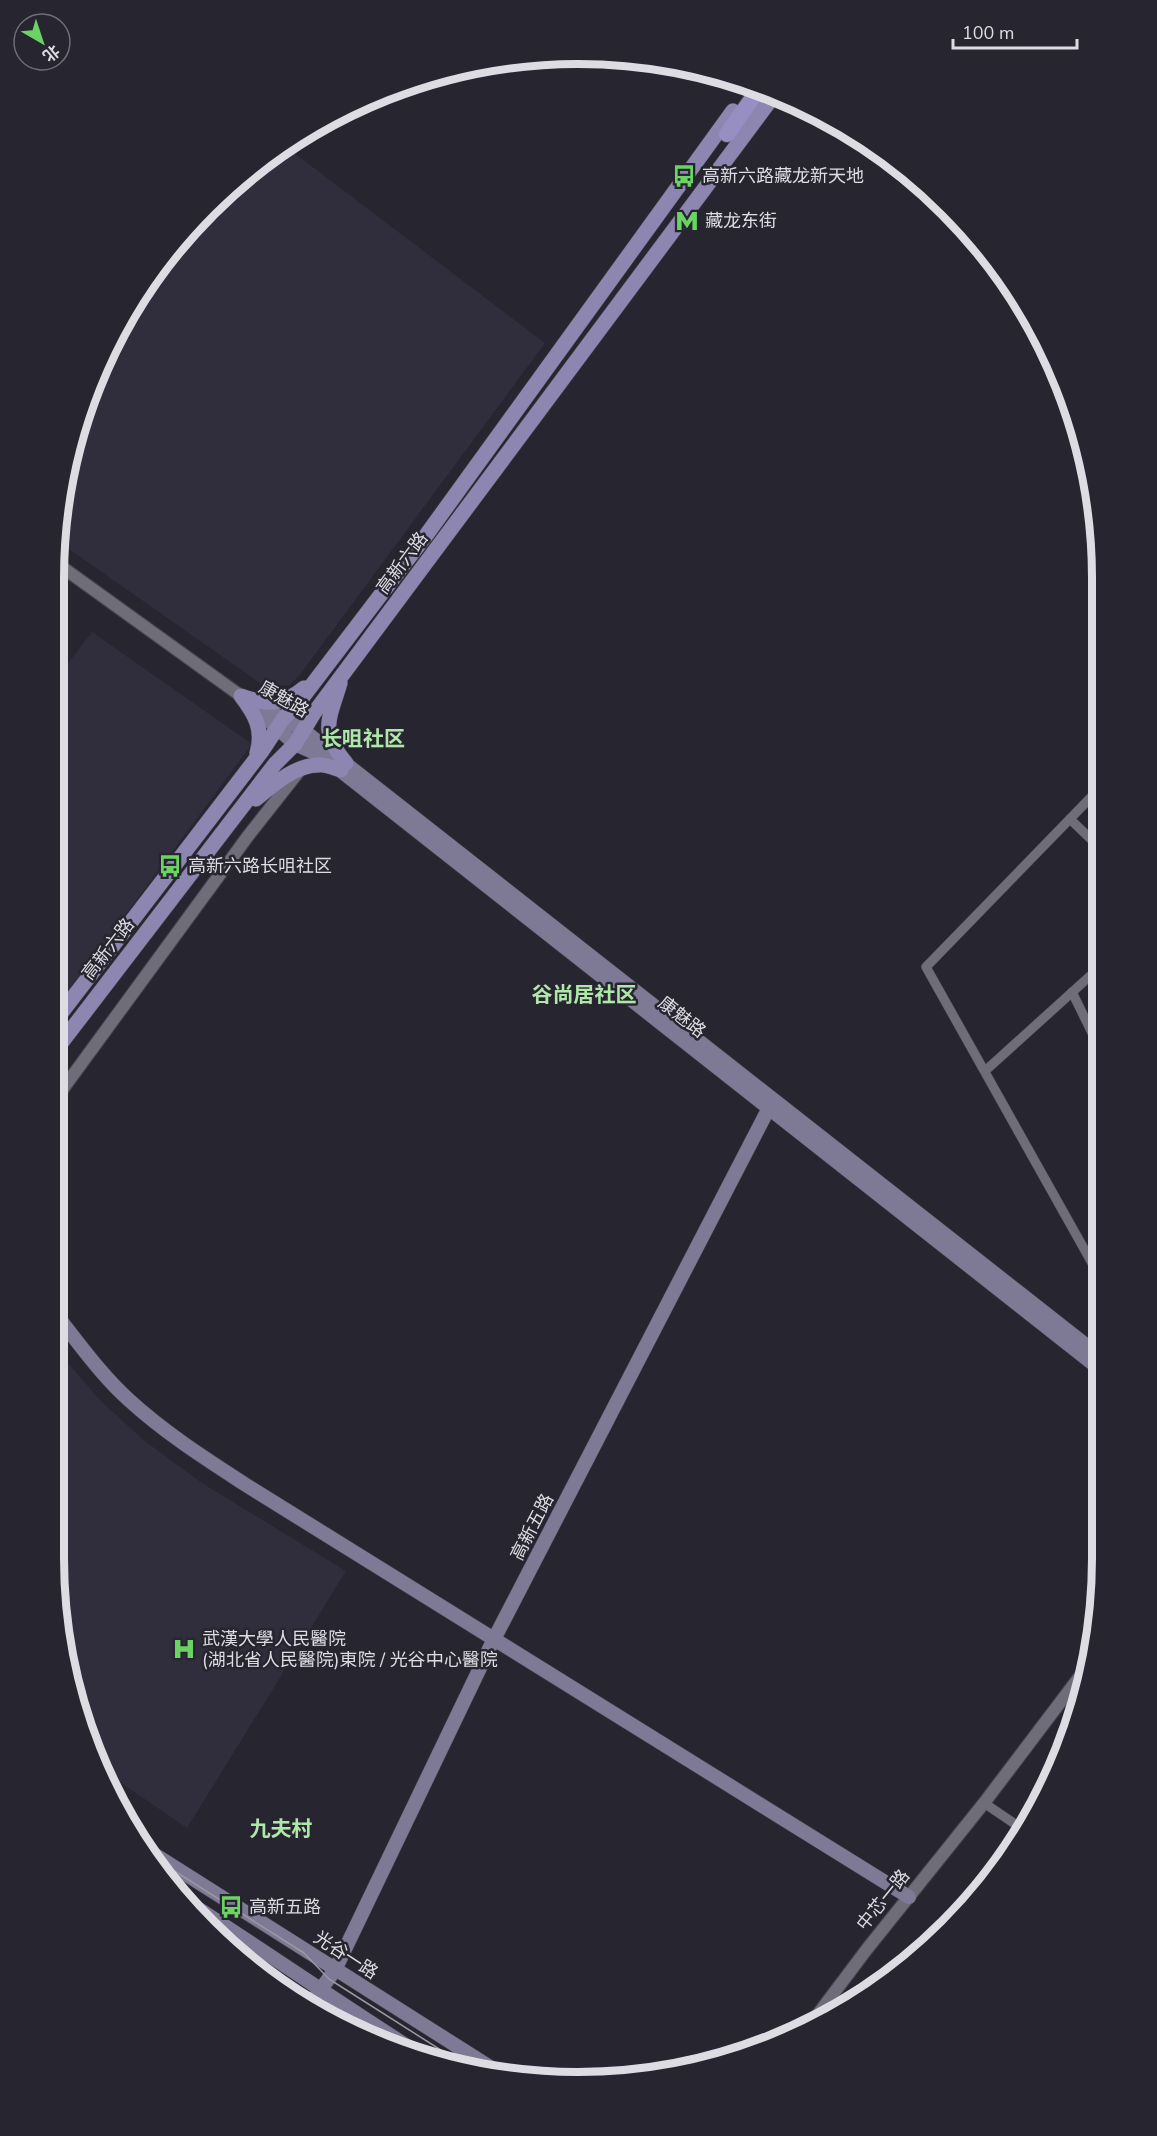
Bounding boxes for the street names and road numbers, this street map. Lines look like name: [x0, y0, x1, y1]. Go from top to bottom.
street label: 高新六路: [371, 527, 433, 599]
street label: 康魅路: [255, 675, 313, 723]
street label: 高新六路: [76, 913, 140, 985]
street label: 康魅路: [653, 991, 711, 1043]
street label: 高新五路: [505, 1489, 559, 1565]
street label: 中芯一路: [851, 1864, 915, 1936]
street label: 光谷一路: [309, 1925, 383, 1985]

